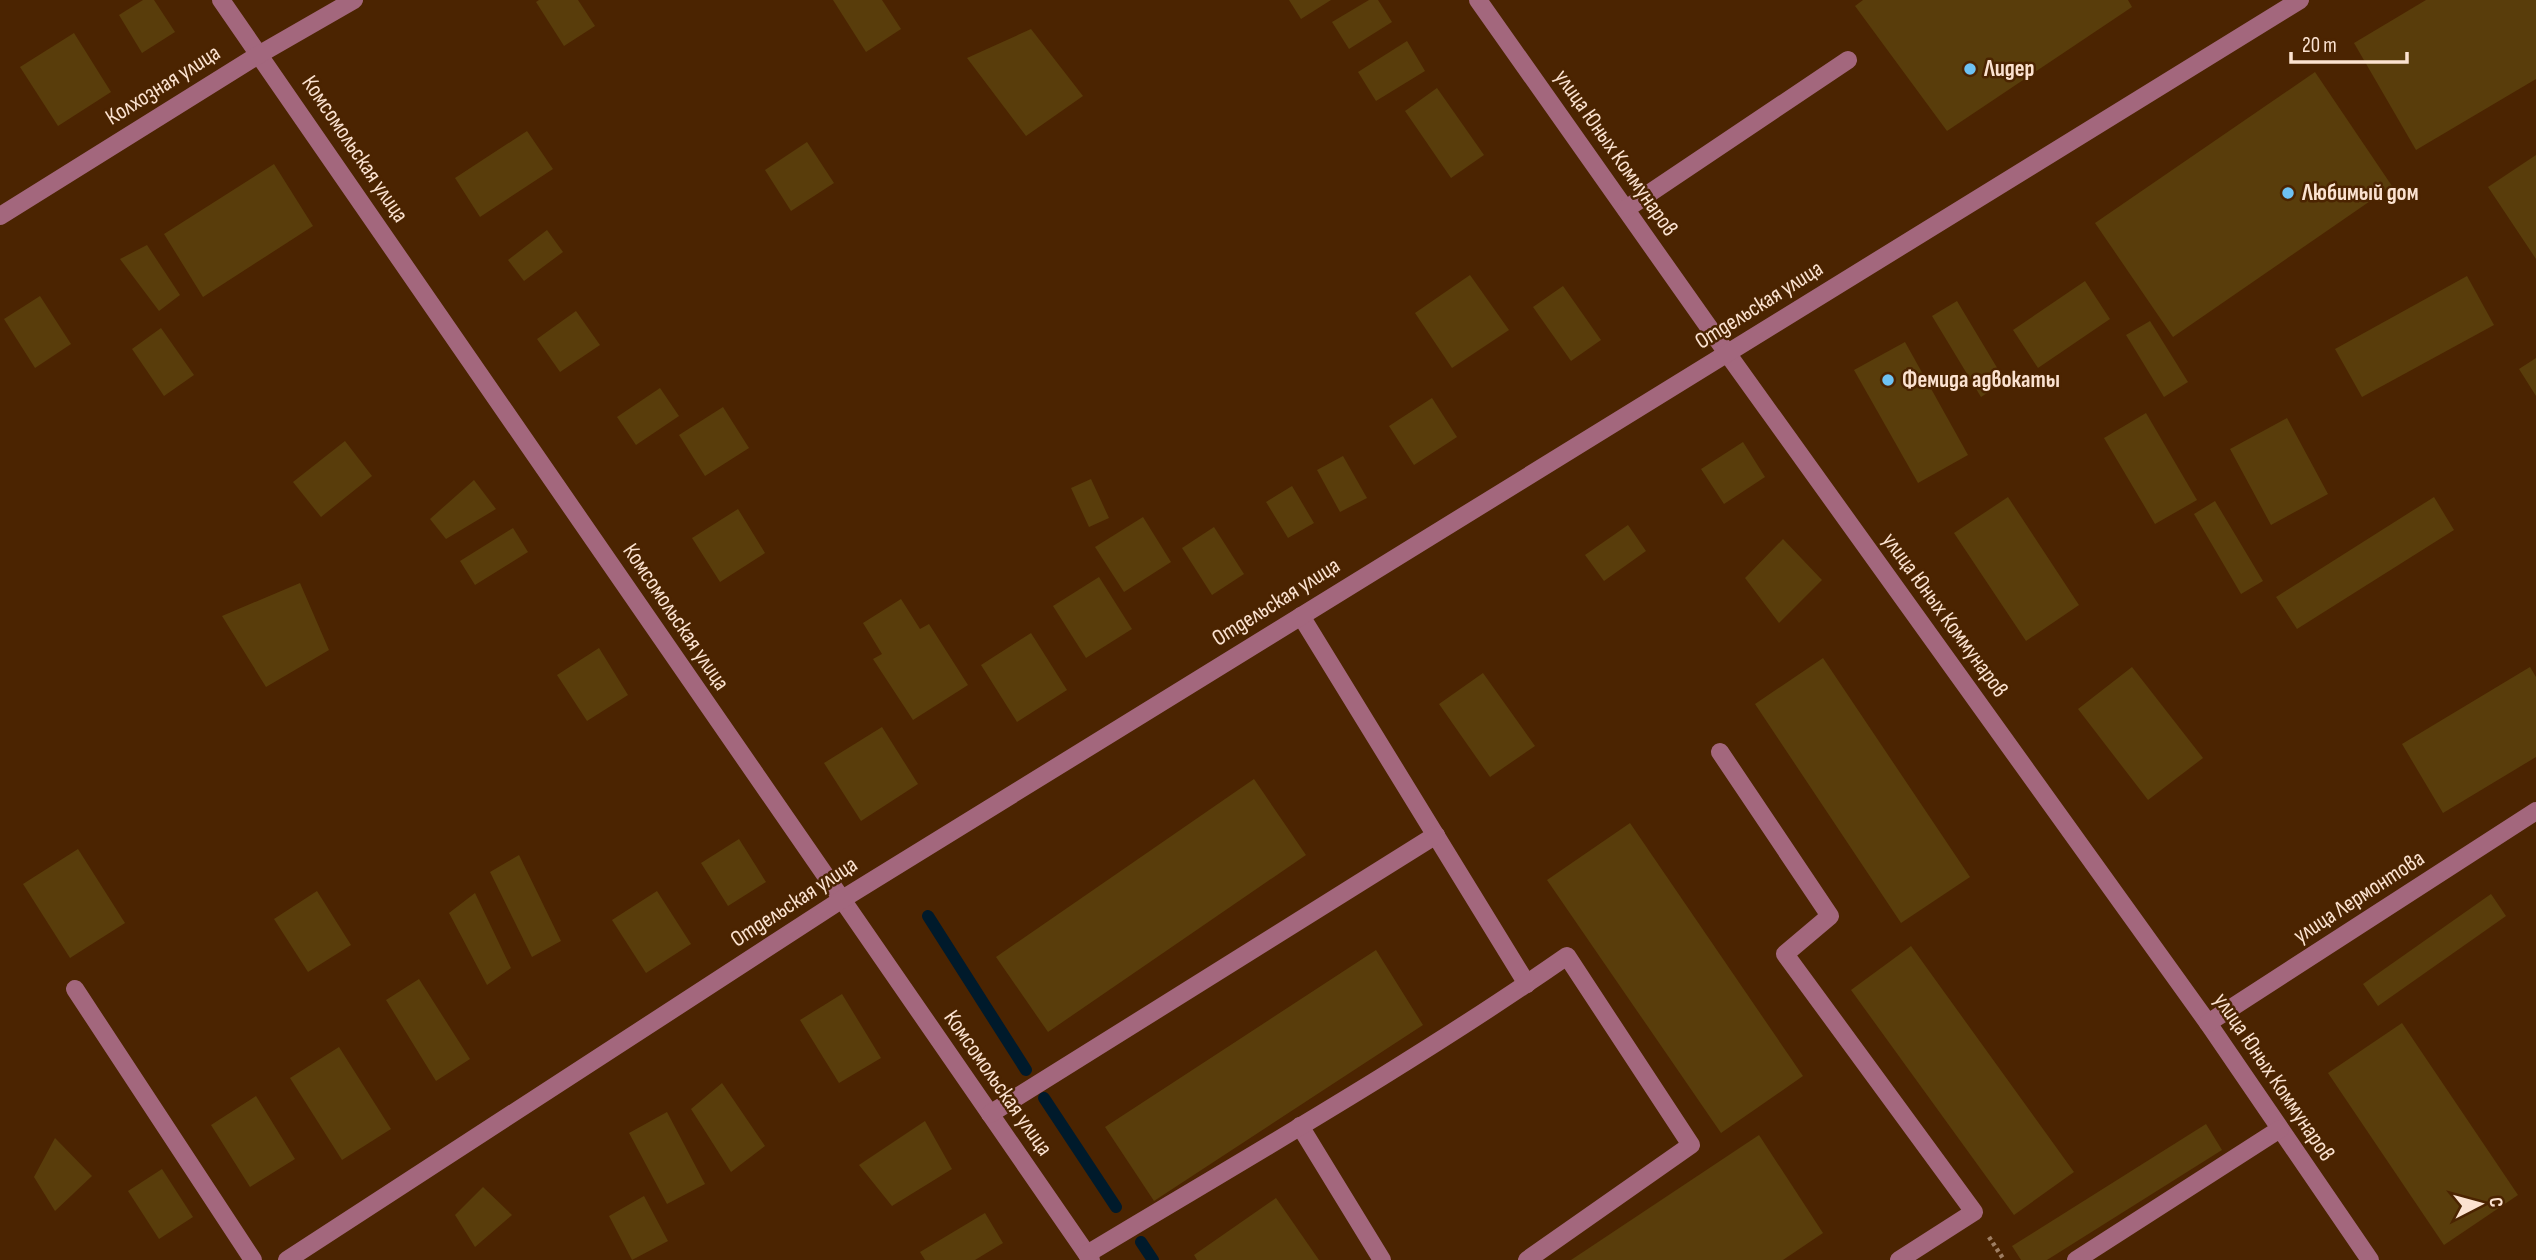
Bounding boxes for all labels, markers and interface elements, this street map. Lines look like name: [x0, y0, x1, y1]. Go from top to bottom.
scale bar: [2291, 21, 2406, 65]
text: 20 m: [2302, 33, 2337, 58]
street label: Колхозная улица: [100, 39, 226, 131]
place label: Лидер: [1983, 55, 2035, 83]
marker: Лидер: [1962, 61, 1978, 77]
street label: улица Юных Коммунаров: [1548, 64, 1684, 242]
street label: Комсомольская улица: [296, 70, 414, 228]
place label: Любимый дом: [2301, 179, 2418, 207]
marker: Любимый дом: [2280, 185, 2296, 201]
street label: Отдельская улица: [1690, 255, 1828, 355]
place label: Фемида адвокаты: [1902, 366, 2060, 394]
marker: Фемида адвокаты: [1880, 372, 1896, 388]
street label: улица Юных Коммунаров: [1876, 527, 2014, 703]
street label: Комсомольская улица: [617, 538, 735, 696]
street label: Отдельская улица: [1207, 552, 1345, 652]
street label: улица Лермонтова: [2288, 844, 2430, 950]
street label: Отдельская улица: [725, 851, 863, 953]
street label: улица Юных Коммунаров: [2207, 988, 2341, 1166]
street label: Комсомольская улица: [937, 1005, 1059, 1161]
north arrow: [2445, 1169, 2515, 1239]
text: С: [2483, 1196, 2507, 1209]

